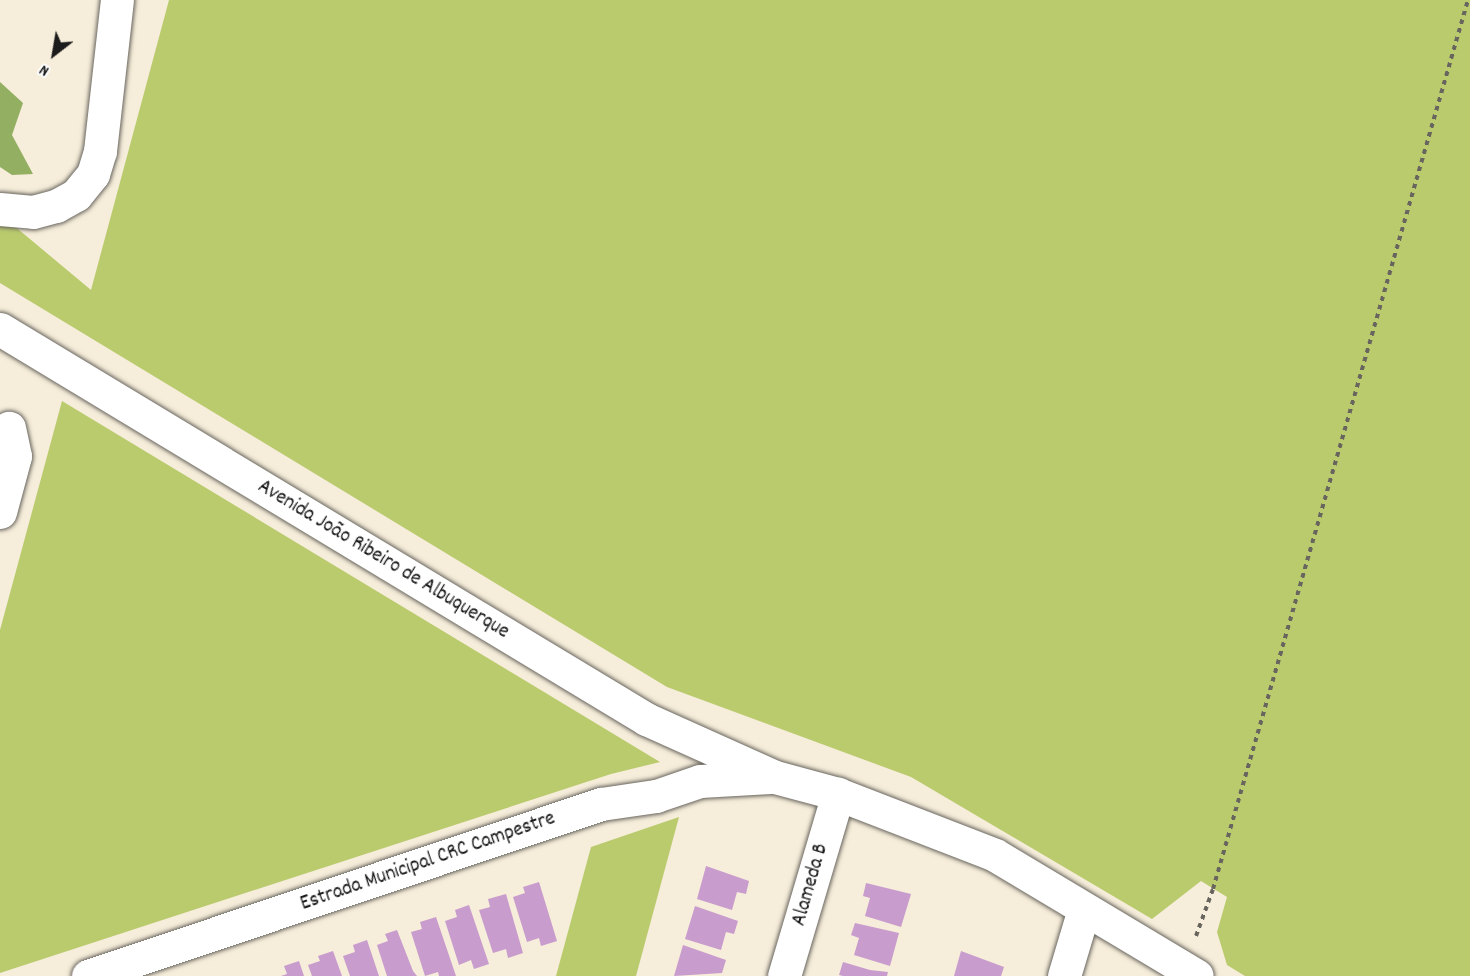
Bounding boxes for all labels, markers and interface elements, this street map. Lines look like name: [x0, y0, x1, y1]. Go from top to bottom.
north arrow: [24, 24, 84, 84]
text: N: [35, 58, 54, 82]
street label: Avenida João Ribeiro de Albuquerque: [253, 475, 513, 645]
street label: Estrada Municipal CRC Campestre: [297, 806, 559, 918]
street label: Alameda B: [787, 841, 835, 929]

